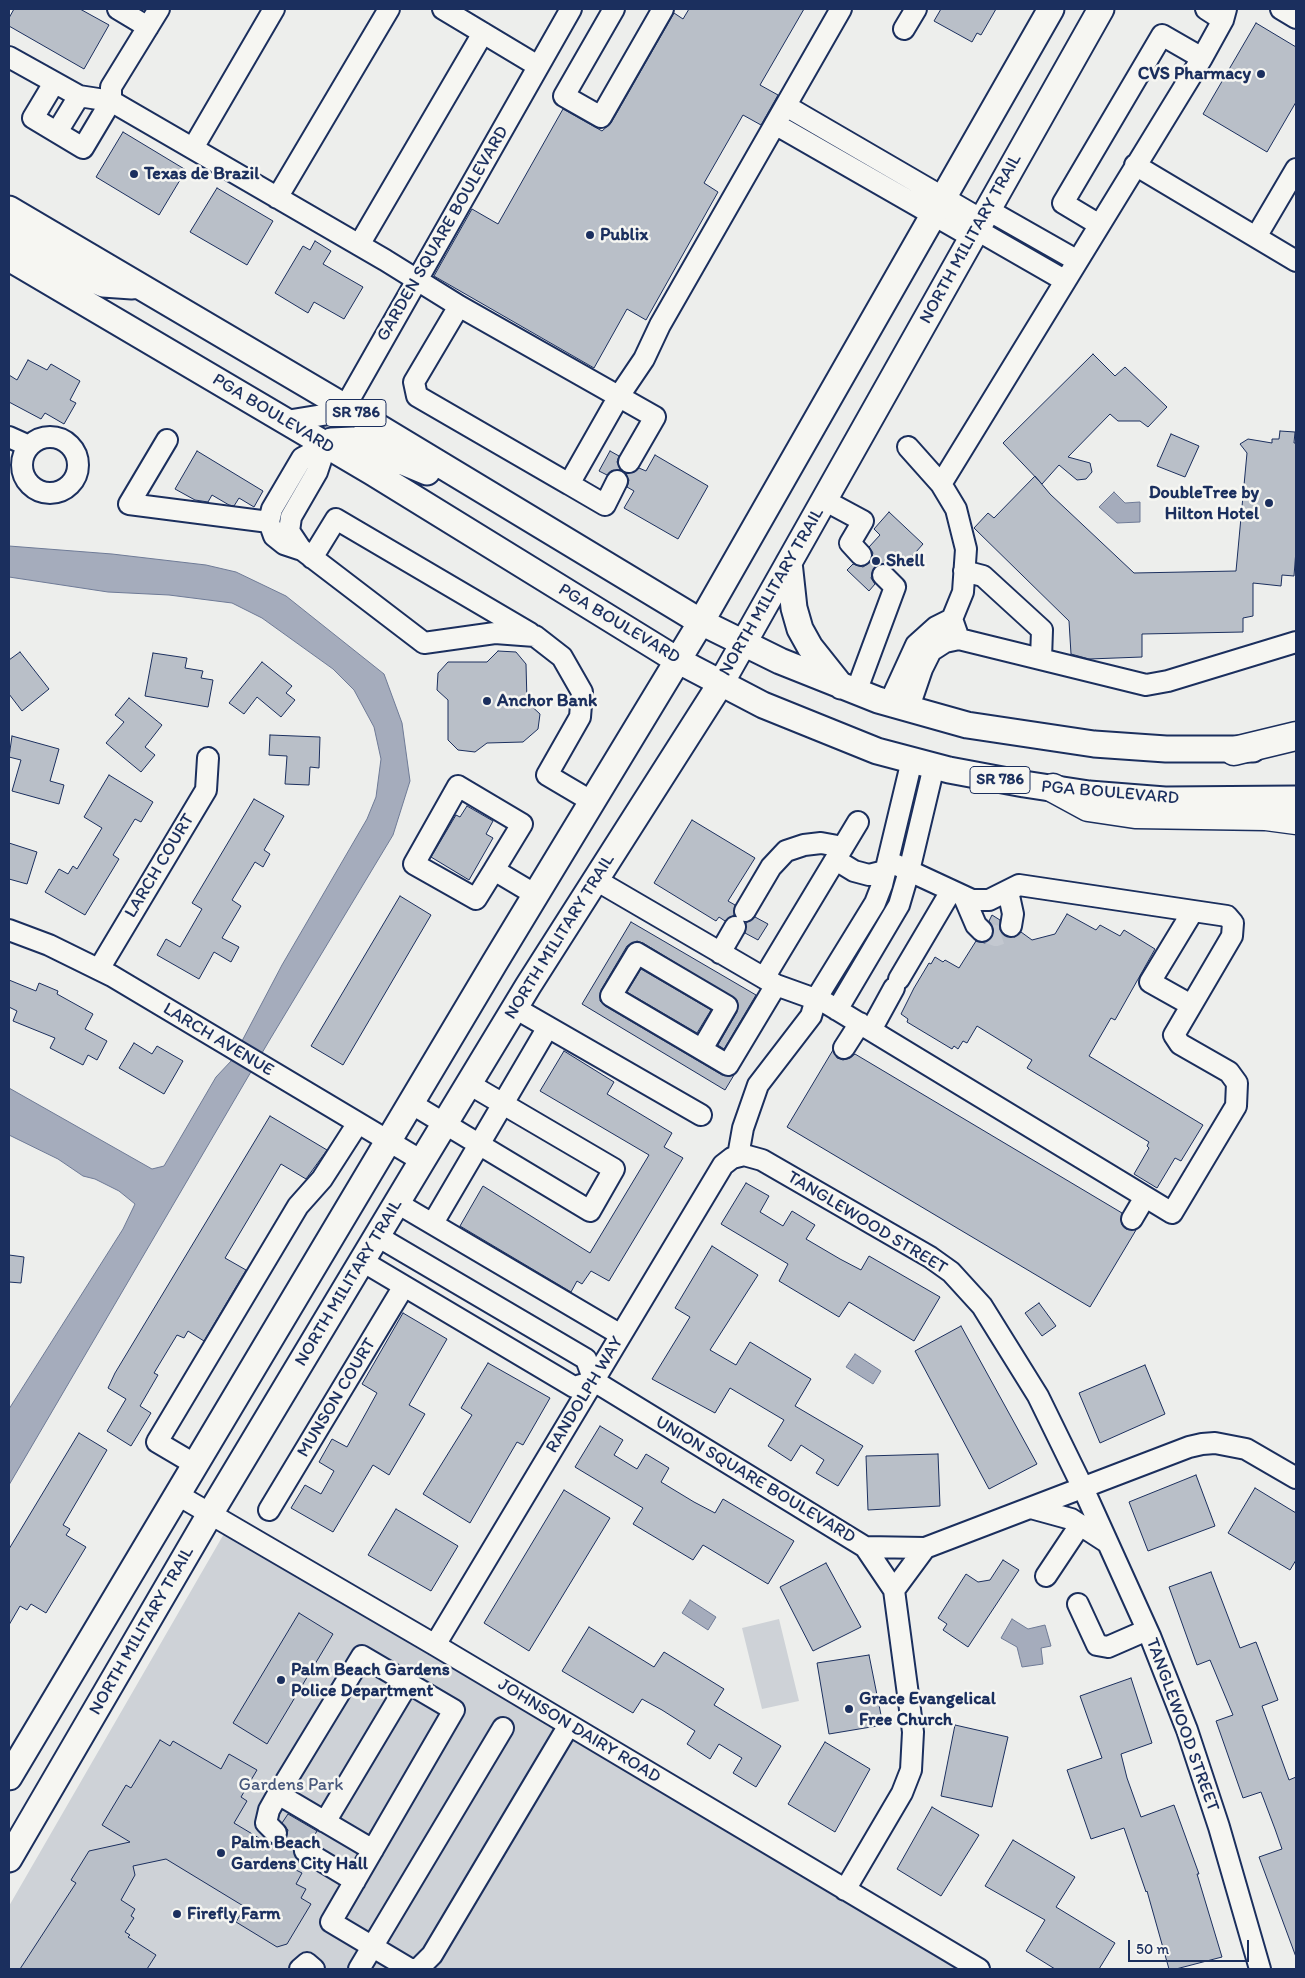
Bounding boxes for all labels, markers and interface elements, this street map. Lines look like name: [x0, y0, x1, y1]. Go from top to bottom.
place label: CVS Pharmacy: [1138, 63, 1251, 85]
marker: CVS Pharmacy: [1255, 68, 1267, 80]
street label: GARDEN SQUARE BOULEVARD: [372, 123, 514, 345]
street label: NORTH MILITARY TRAIL: [915, 150, 1027, 328]
place label: Texas de Brazil: [144, 163, 259, 185]
marker: Texas de Brazil: [128, 168, 140, 180]
place label: Publix: [600, 224, 648, 246]
marker: Publix: [584, 229, 596, 241]
street label: PGA BOULEVARD: [208, 369, 338, 459]
road number: SR 786: [326, 399, 386, 426]
place label: DoubleTree by Hilton Hotel: [1149, 482, 1259, 524]
marker: DoubleTree by Hilton Hotel: [1263, 497, 1275, 509]
street label: NORTH MILITARY TRAIL: [715, 504, 829, 680]
place label: Shell: [886, 550, 925, 572]
marker: Shell: [870, 555, 882, 567]
street label: PGA BOULEVARD: [554, 579, 684, 669]
place label: Anchor Bank: [497, 690, 597, 712]
marker: Anchor Bank: [481, 695, 493, 707]
road number: SR 786: [970, 766, 1030, 794]
street label: PGA BOULEVARD: [1040, 776, 1180, 810]
street label: LARCH COURT: [120, 810, 200, 922]
street label: NORTH MILITARY TRAIL: [500, 850, 620, 1024]
street label: LARCH AVENUE: [159, 998, 277, 1082]
street label: TANGLEWOOD STREET: [783, 1167, 951, 1279]
street label: NORTH MILITARY TRAIL: [291, 1196, 407, 1370]
street label: RANDOLPH WAY: [542, 1333, 628, 1457]
street label: MUNSON COURT: [293, 1334, 381, 1462]
street label: UNION SQUARE BOULEVARD: [651, 1412, 859, 1548]
street label: NORTH MILITARY TRAIL: [85, 1543, 199, 1719]
street label: TANGLEWOOD STREET: [1141, 1635, 1223, 1815]
place label: Palm Beach Gardens Police Department: [291, 1659, 450, 1702]
marker: Palm Beach Gardens Police Department: [275, 1674, 287, 1686]
street label: JOHNSON DAIRY ROAD: [494, 1674, 664, 1788]
place label: Grace Evangelical Free Church: [859, 1688, 996, 1730]
marker: Grace Evangelical Free Church: [843, 1703, 855, 1715]
park label: Gardens Park: [239, 1774, 343, 1796]
place label: Palm Beach Gardens City Hall: [231, 1832, 368, 1875]
marker: Palm Beach Gardens City Hall: [215, 1847, 227, 1859]
place label: Firefly Farm: [187, 1903, 281, 1925]
marker: Firefly Farm: [171, 1908, 183, 1920]
scale bar: [1130, 1930, 1251, 1962]
text: 50 m: [1136, 1940, 1169, 1958]

